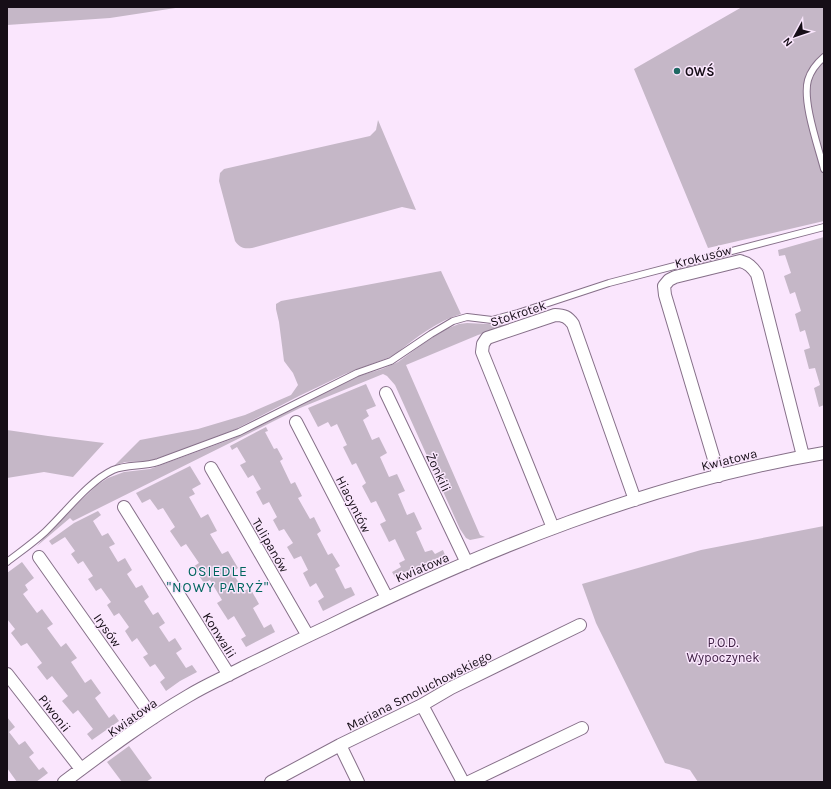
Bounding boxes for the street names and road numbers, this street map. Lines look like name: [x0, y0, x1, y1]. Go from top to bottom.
street label: Krokusów: [673, 242, 734, 271]
street label: Stokrotek: [488, 297, 548, 330]
street label: Kwiatowa: [700, 445, 759, 474]
street label: Żonkili: [423, 450, 454, 494]
street label: Hiacyntów: [333, 473, 375, 536]
street label: Tulipanów: [249, 515, 292, 576]
street label: Kwiatowa: [393, 549, 451, 585]
street label: Konwalii: [200, 610, 239, 661]
street label: Irysów: [91, 611, 125, 651]
street label: Mariana Smoluchowskiego: [344, 647, 494, 734]
street label: Piwonii: [35, 692, 74, 735]
street label: Kwiatowa: [105, 695, 160, 740]

